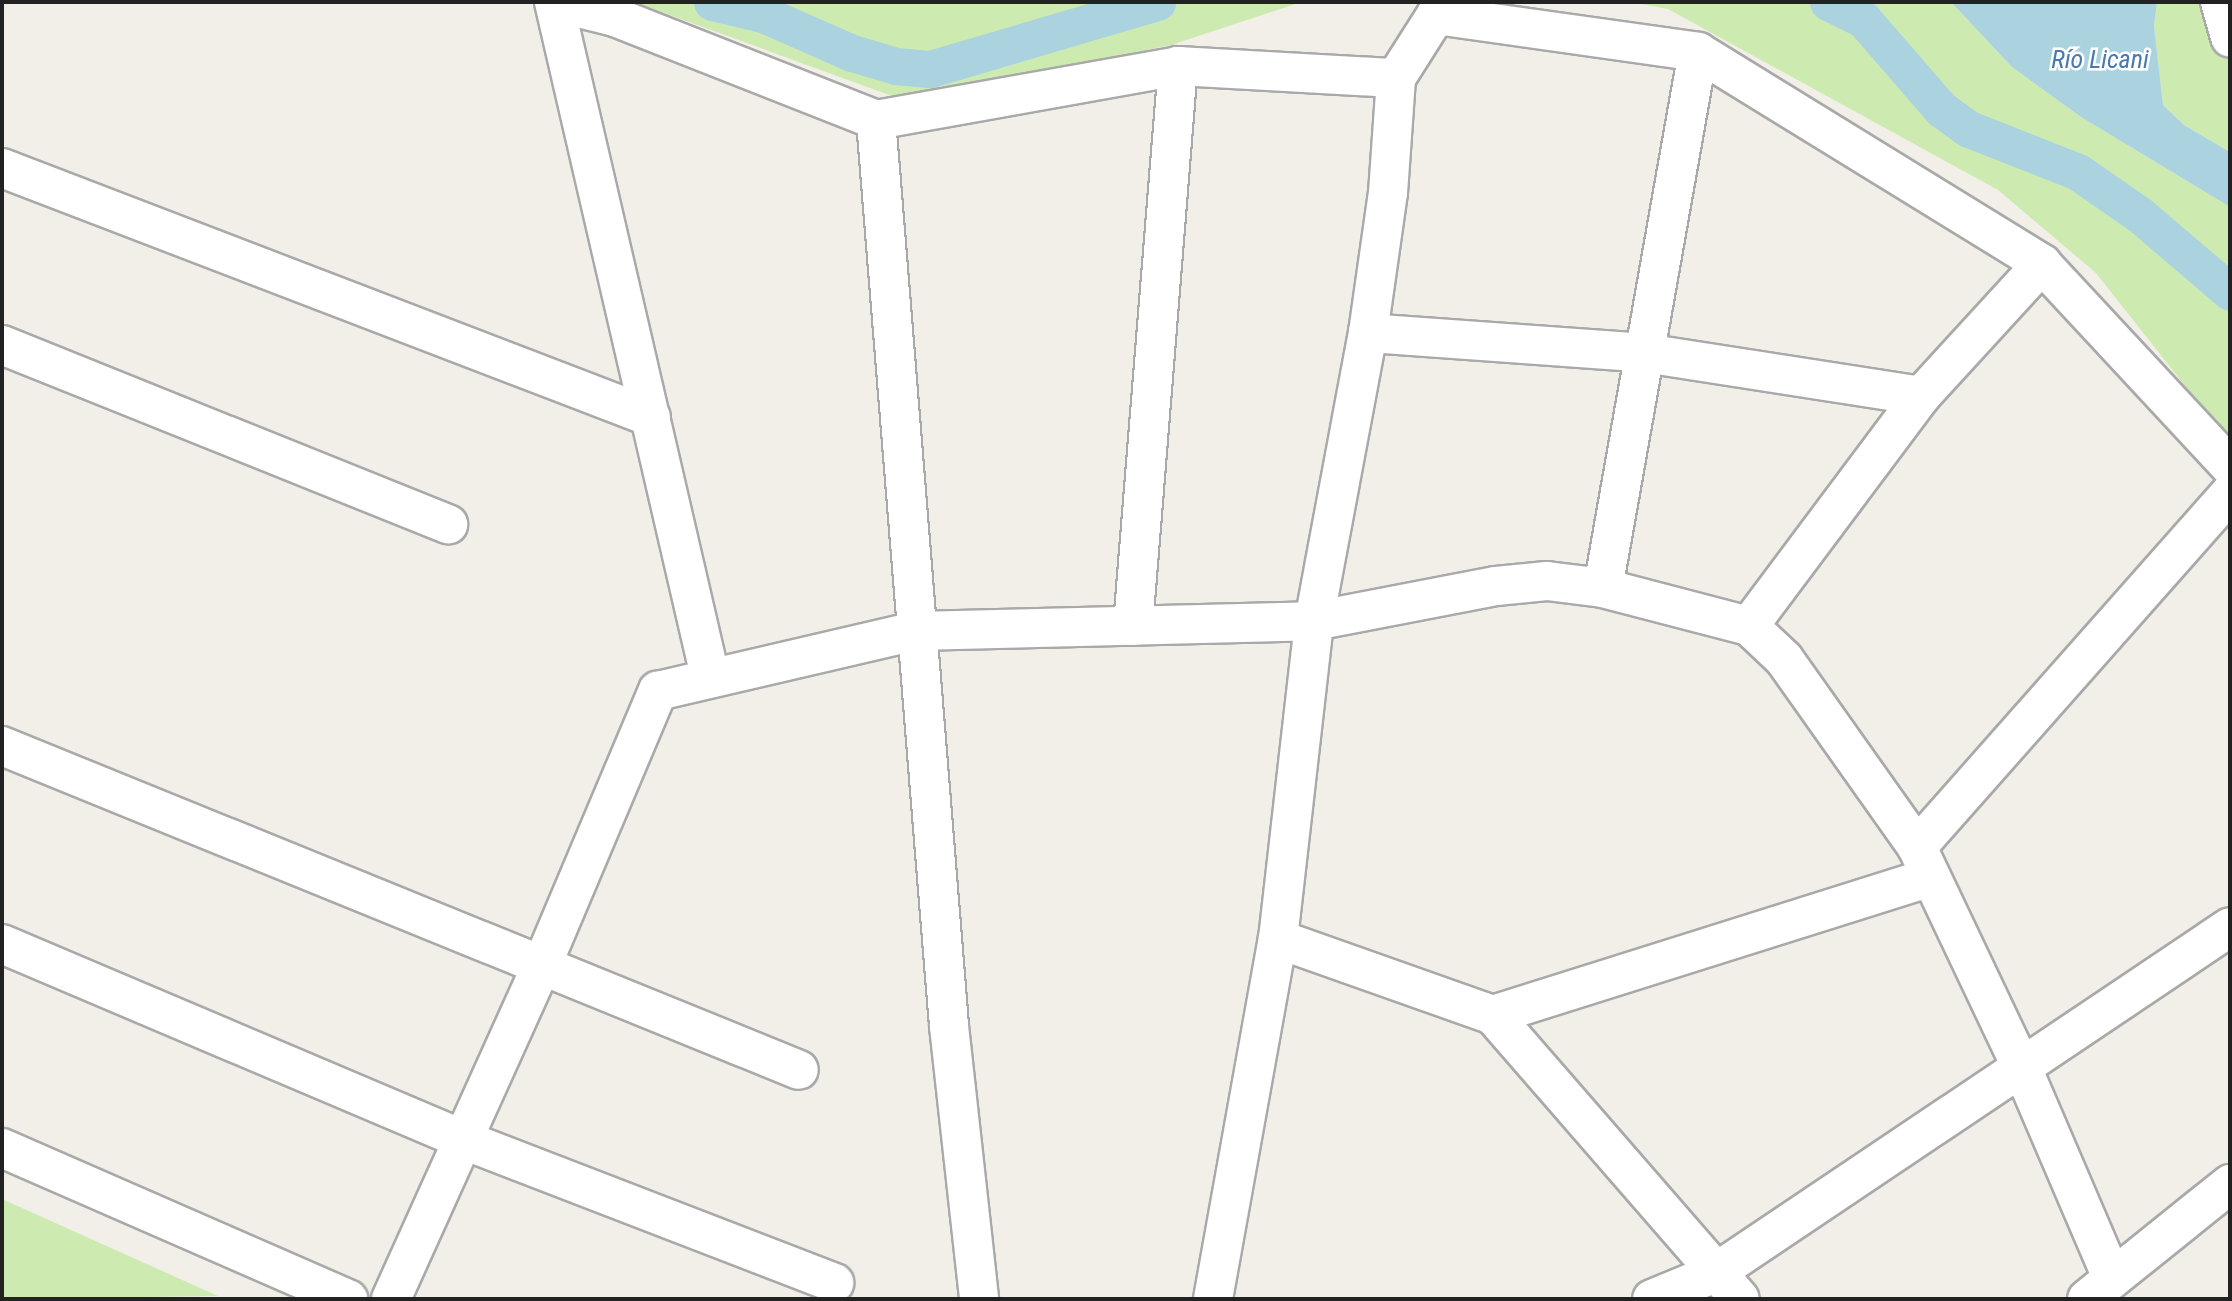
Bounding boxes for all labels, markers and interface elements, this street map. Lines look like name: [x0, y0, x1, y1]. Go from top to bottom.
water label: Río Licani: [2051, 44, 2149, 76]

